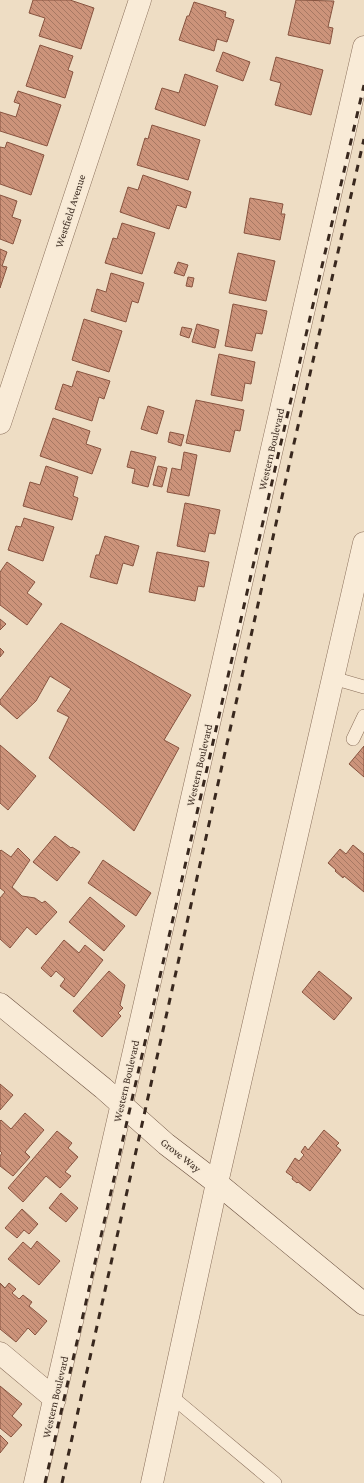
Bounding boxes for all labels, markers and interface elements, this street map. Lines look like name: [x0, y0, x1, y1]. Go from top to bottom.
street label: Westfield Avenue: [53, 173, 88, 249]
street label: Western Boulevard: [256, 407, 286, 491]
street label: Western Boulevard: [184, 723, 214, 807]
street label: Western Boulevard: [111, 1039, 141, 1123]
street label: Grove Way: [158, 1136, 204, 1176]
street label: Western Boulevard: [40, 1355, 70, 1439]

